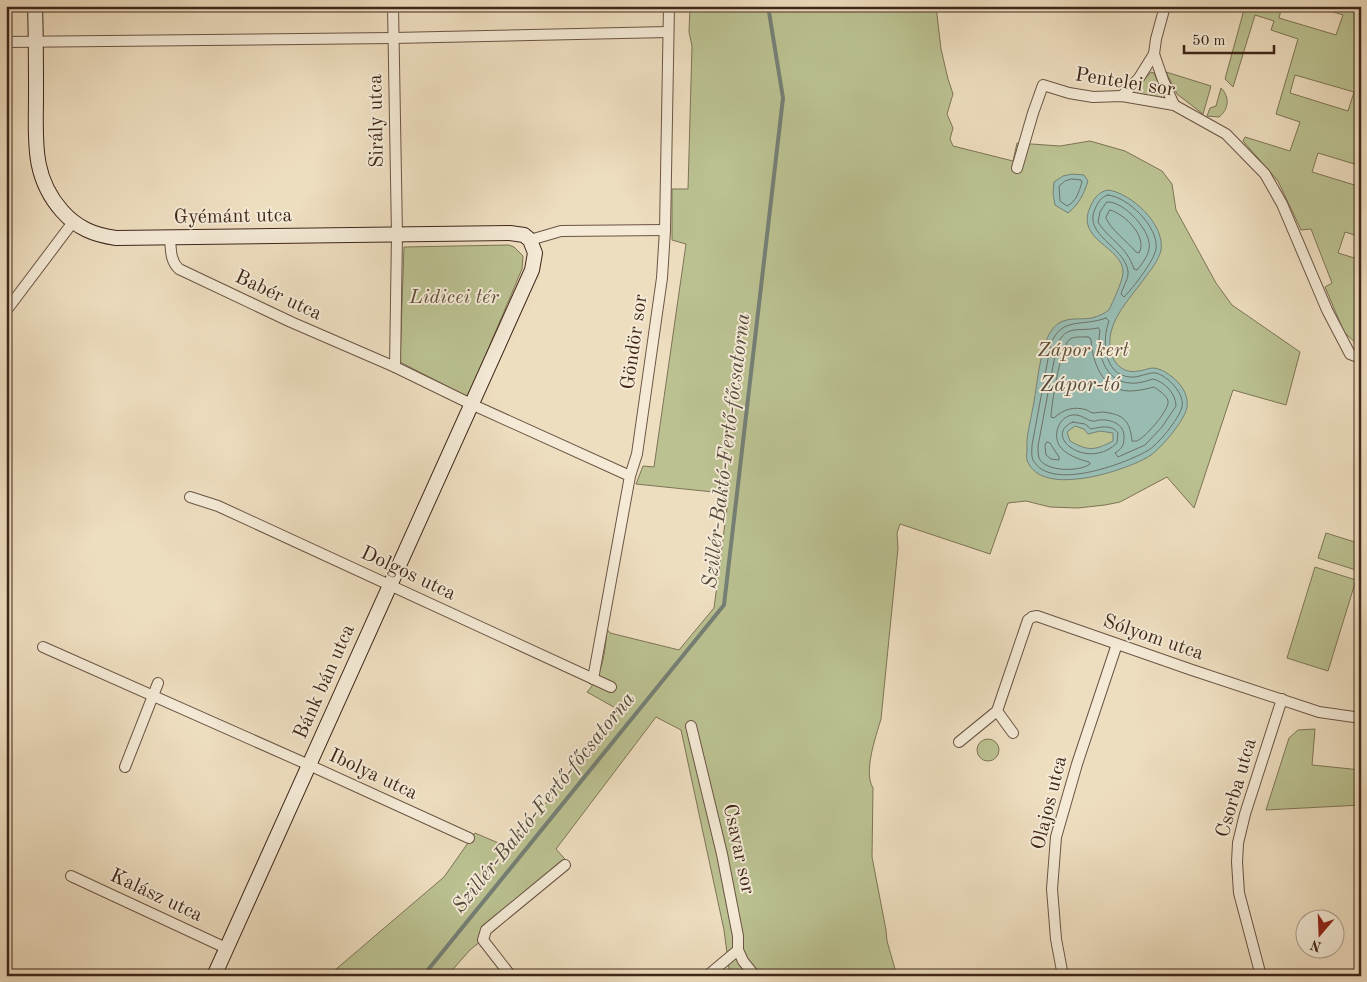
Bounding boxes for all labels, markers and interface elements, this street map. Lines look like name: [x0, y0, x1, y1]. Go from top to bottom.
scale bar: [1184, 22, 1274, 54]
text: 50 m: [1192, 34, 1226, 49]
street label: Pentelei sor: [1073, 65, 1177, 101]
street label: Sirály utca: [366, 74, 388, 168]
street label: Gyémánt utca: [173, 206, 293, 228]
street label: Babér utca: [232, 267, 325, 325]
park label: Lidicei tér: [408, 288, 499, 308]
street label: Göndör sor: [618, 293, 652, 391]
water label: Szillér-Baktó-Fertő-főcsatorna: [700, 312, 754, 590]
park label: Zápor kert: [1037, 341, 1129, 361]
water label: Zápor-tó: [1040, 375, 1121, 396]
street label: Dolgos utca: [357, 543, 459, 605]
street label: Sólyom utca: [1100, 611, 1206, 665]
street label: Bánk bán utca: [291, 622, 359, 742]
water label: Szillér-Baktó-Fertő-főcsatorna: [449, 689, 639, 917]
street label: Csorba utca: [1213, 736, 1261, 840]
street label: Ibolya utca: [326, 746, 420, 804]
street label: Olajos utca: [1029, 754, 1071, 852]
street label: Csavar sor: [719, 802, 757, 896]
street label: Kalász utca: [107, 866, 205, 926]
north arrow: [1294, 910, 1344, 960]
text: N: [1308, 937, 1323, 954]

